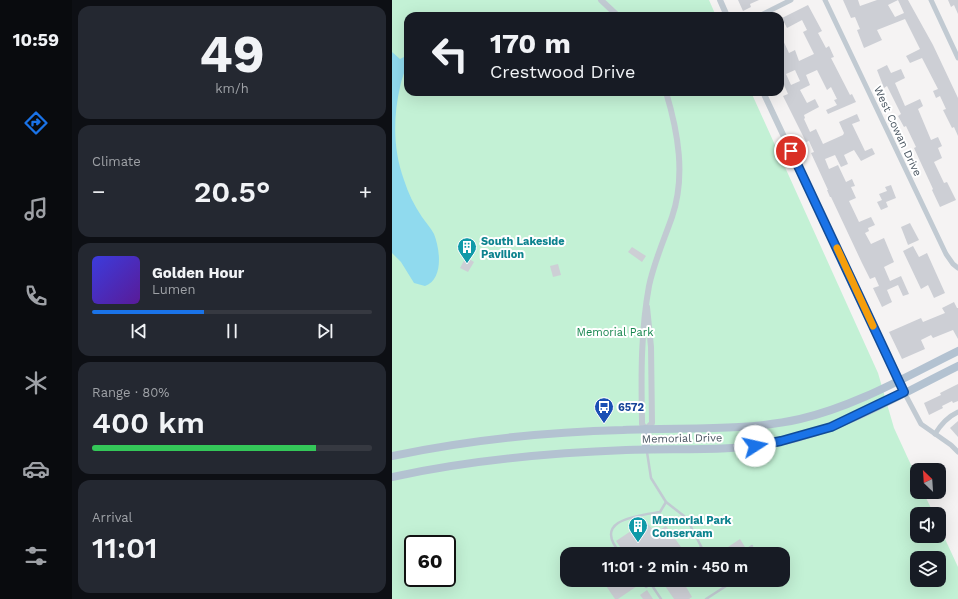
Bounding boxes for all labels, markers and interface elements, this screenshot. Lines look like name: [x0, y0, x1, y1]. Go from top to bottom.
text: 49: [199, 24, 265, 85]
text: 170 m: [490, 27, 571, 60]
icon: left: [424, 28, 476, 80]
text: 10:59: [13, 29, 59, 50]
text: Crestwood Drive: [490, 61, 635, 82]
text: km/h: [215, 81, 249, 96]
street label: West Cowan Drive: [871, 84, 924, 178]
icon: directions: [22, 109, 50, 137]
pin: [774, 134, 808, 168]
icon: arrive: [780, 140, 802, 162]
text: Climate: [92, 154, 141, 169]
text: 20.5°: [194, 174, 270, 209]
text: −: [92, 179, 105, 204]
text: +: [359, 179, 372, 204]
icon: music: [22, 195, 50, 223]
place label: South Lakeside Pavilion: [481, 235, 565, 261]
building icon: South Lakeside Pavilion: [456, 236, 478, 264]
text: Golden Hour: [152, 264, 244, 282]
icon: phone: [22, 282, 50, 310]
text: Lumen: [152, 282, 196, 297]
icon: previous: [128, 320, 150, 342]
icon: pause: [221, 320, 243, 342]
icon: next: [314, 320, 336, 342]
park label: Memorial Park: [577, 326, 653, 339]
icon: climate: [22, 369, 50, 397]
text: Range · 80%: [92, 385, 170, 400]
bus stop icon: 6572: [593, 396, 615, 424]
place label: 6572: [618, 401, 645, 414]
text: 400 km: [92, 405, 205, 440]
position arrow: [734, 425, 776, 467]
street label: Memorial Drive: [642, 431, 722, 446]
icon: car: [22, 455, 50, 483]
north arrow: [910, 463, 946, 499]
map controls: [910, 463, 946, 587]
button: sound: [910, 507, 946, 543]
text: Arrival: [92, 510, 133, 525]
place label: Memorial Park Conservam: [652, 514, 732, 540]
building icon: Memorial Park Conservam: [627, 515, 649, 543]
text: 11:01: [92, 530, 158, 565]
speed limit sign: 60: [404, 535, 456, 587]
icon: filters: [22, 542, 50, 570]
button: layers: [910, 551, 946, 587]
text: 11:01 · 2 min · 450 m: [602, 558, 748, 576]

